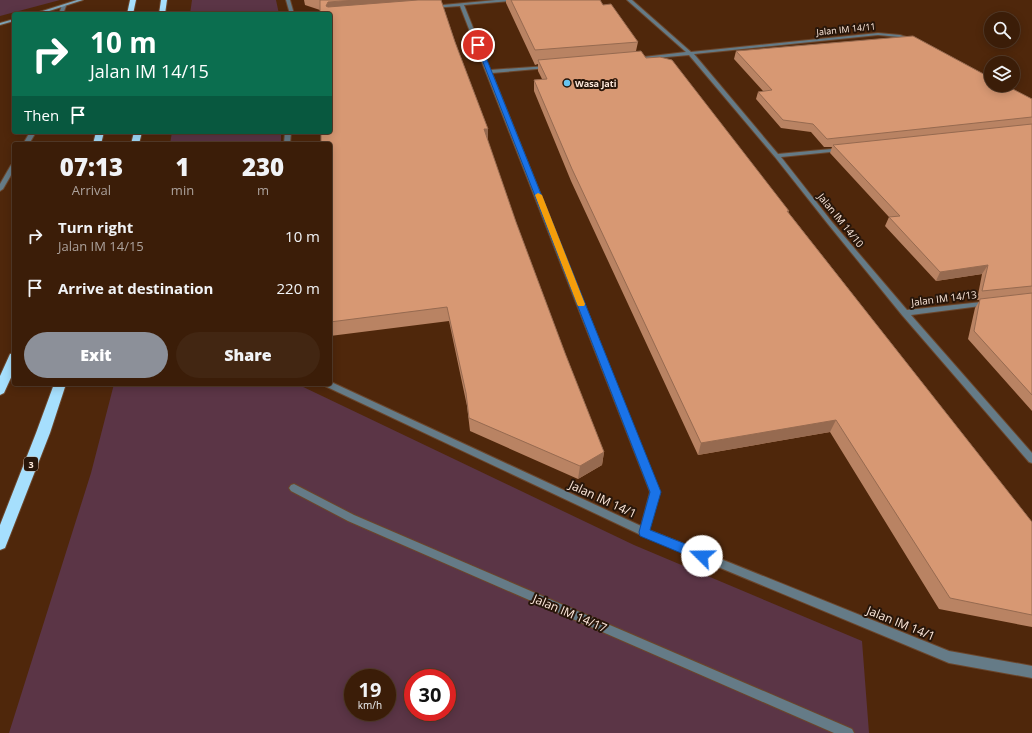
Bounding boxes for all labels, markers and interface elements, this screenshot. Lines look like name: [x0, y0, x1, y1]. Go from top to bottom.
map controls: [984, 12, 1020, 92]
button: search: [984, 12, 1020, 48]
street label: Jalan IM 14/11: [815, 19, 876, 39]
text: 10 m: [90, 23, 157, 61]
icon: right: [24, 28, 76, 80]
pin: [461, 28, 495, 62]
icon: arrive: [467, 34, 489, 56]
button: layers: [984, 56, 1020, 92]
text: Jalan IM 14/15: [90, 59, 209, 83]
place label: Wasa Jati: [575, 77, 617, 90]
marker: Wasa Jati: [562, 78, 572, 88]
icon: arrive: [67, 104, 89, 126]
text: Then: [24, 105, 59, 125]
text: 07:13: [60, 150, 123, 183]
text: 1: [175, 150, 190, 183]
text: 230: [242, 150, 284, 183]
text: Arrival: [72, 181, 111, 199]
text: min: [171, 181, 194, 199]
text: m: [257, 181, 269, 199]
street label: Jalan IM 14/10: [814, 189, 867, 250]
text: Turn right: [58, 217, 133, 237]
icon: right: [24, 225, 46, 247]
text: 10 m: [285, 226, 320, 246]
text: Jalan IM 14/15: [58, 237, 144, 255]
icon: arrive: [24, 277, 46, 299]
text: Arrive at destination: [58, 278, 213, 298]
text: 220 m: [276, 278, 320, 298]
street label: Jalan IM 14/13: [909, 287, 978, 309]
button: Exit: [24, 332, 168, 378]
button: Share: [176, 332, 320, 378]
road number: 3: [24, 457, 38, 471]
street label: Jalan IM 14/1: [566, 476, 639, 522]
position arrow: [681, 535, 723, 577]
street label: Jalan IM 14/17: [529, 589, 610, 636]
street label: Jalan IM 14/1: [863, 601, 938, 644]
speed limit sign: 30: [404, 669, 456, 721]
text: 19: [359, 676, 381, 703]
text: km/h: [358, 698, 382, 712]

